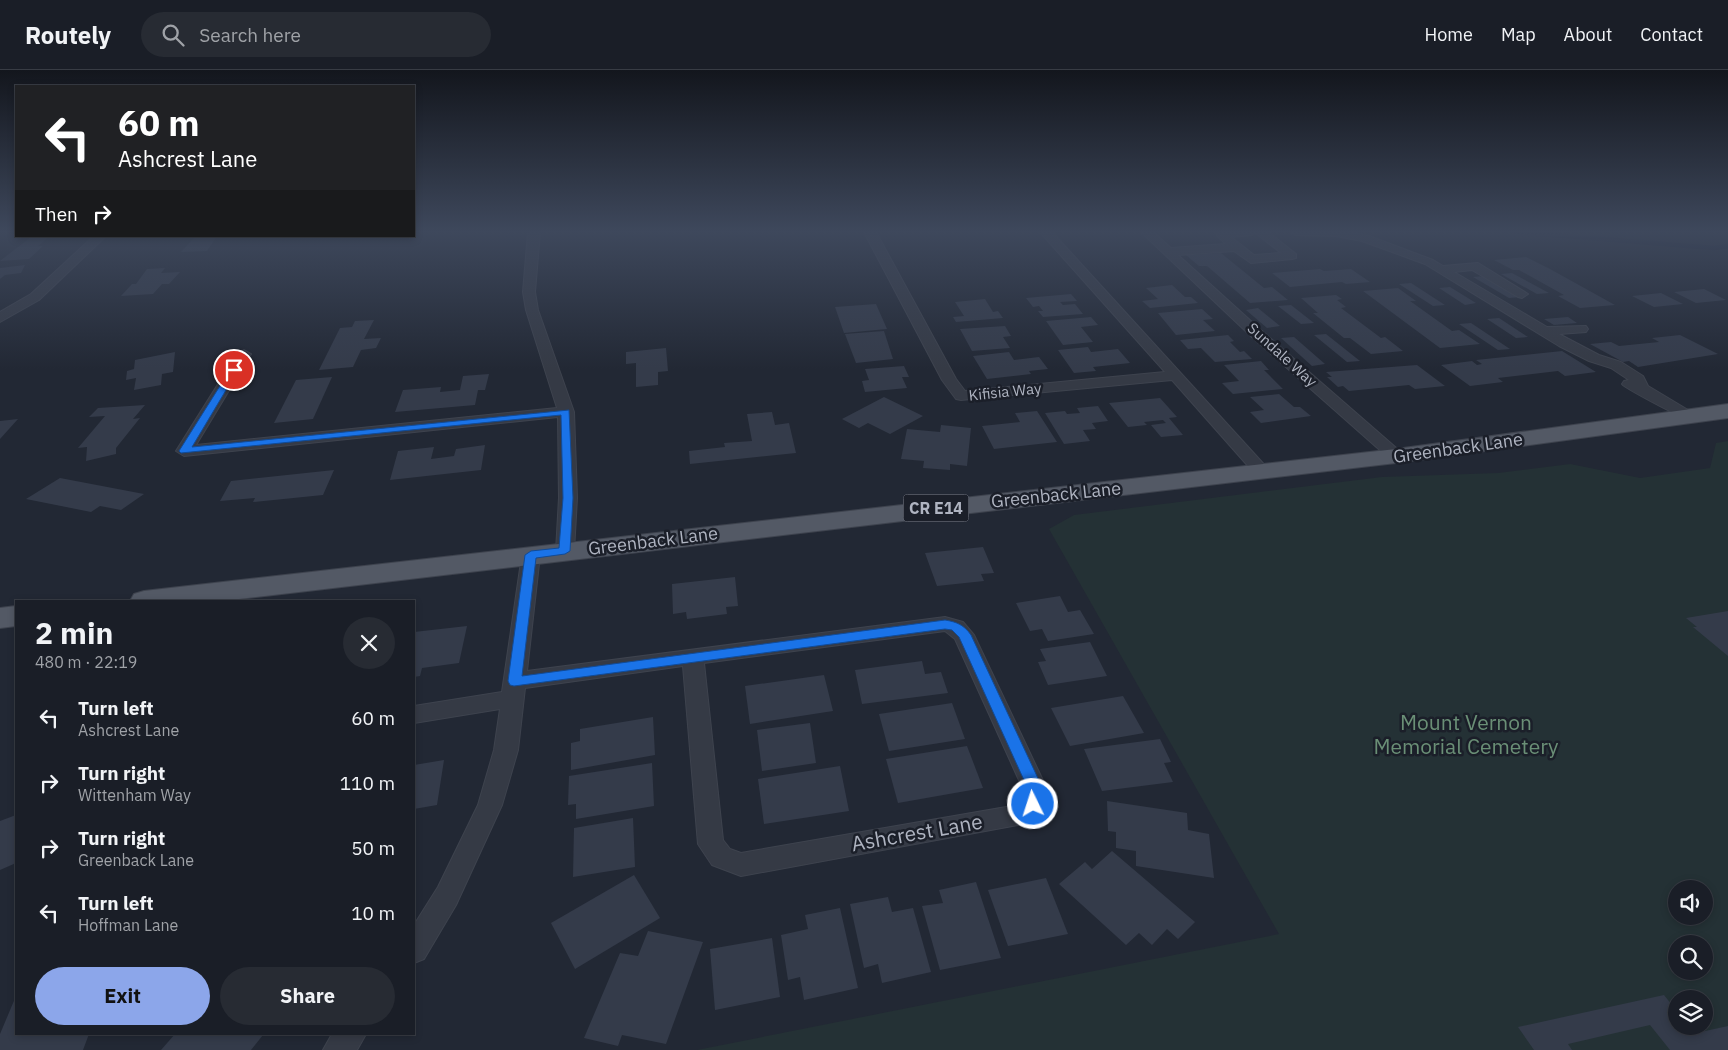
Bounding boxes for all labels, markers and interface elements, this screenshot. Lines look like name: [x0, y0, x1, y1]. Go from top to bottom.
search box: [141, 12, 491, 57]
text: Routely: [25, 19, 111, 51]
icon: search: [159, 21, 187, 49]
text: Search here: [199, 23, 301, 47]
text: Home: [1425, 23, 1473, 46]
text: Map: [1501, 23, 1536, 46]
text: About: [1564, 23, 1612, 46]
text: Contact: [1640, 23, 1703, 46]
text: 60 m: [118, 100, 200, 146]
icon: left: [35, 105, 100, 170]
text: Ashcrest Lane: [118, 144, 257, 173]
icon: right: [88, 200, 116, 228]
text: Then: [35, 202, 78, 226]
street label: Sundale Way: [1244, 318, 1321, 391]
pin: [213, 349, 255, 391]
icon: arrive: [220, 356, 248, 384]
street label: Kifisia Way: [968, 378, 1043, 405]
street label: Greenback Lane: [1392, 427, 1524, 468]
street label: Greenback Lane: [990, 476, 1122, 513]
road number: CR E14: [904, 494, 968, 522]
street label: Greenback Lane: [587, 521, 719, 560]
text: 2 min: [35, 613, 113, 652]
button: close: [343, 617, 395, 669]
text: 480 m · 22:19: [35, 652, 137, 672]
text: Turn left: [78, 696, 154, 720]
icon: left: [35, 704, 63, 732]
text: 60 m: [351, 706, 395, 730]
park label: Mount Vernon Memorial Cemetery: [1373, 708, 1559, 760]
text: Ashcrest Lane: [78, 720, 179, 740]
text: Turn right: [78, 761, 165, 785]
icon: right: [35, 769, 63, 797]
text: 110 m: [340, 771, 395, 795]
position arrow: [1006, 777, 1058, 829]
text: Wittenham Way: [78, 785, 191, 805]
street label: Ashcrest Lane: [849, 807, 985, 857]
text: Turn right: [78, 826, 165, 850]
icon: right: [35, 834, 63, 862]
text: 50 m: [351, 836, 395, 860]
text: Greenback Lane: [78, 850, 194, 870]
map controls: [1668, 880, 1713, 1035]
button: sound: [1668, 880, 1713, 925]
text: Turn left: [78, 891, 154, 915]
icon: left: [35, 899, 63, 927]
text: 10 m: [351, 901, 395, 925]
text: Hoffman Lane: [78, 915, 178, 935]
button: search: [1668, 935, 1713, 980]
button: Exit: [35, 967, 210, 1025]
button: Share: [220, 967, 395, 1025]
button: layers: [1668, 990, 1713, 1035]

